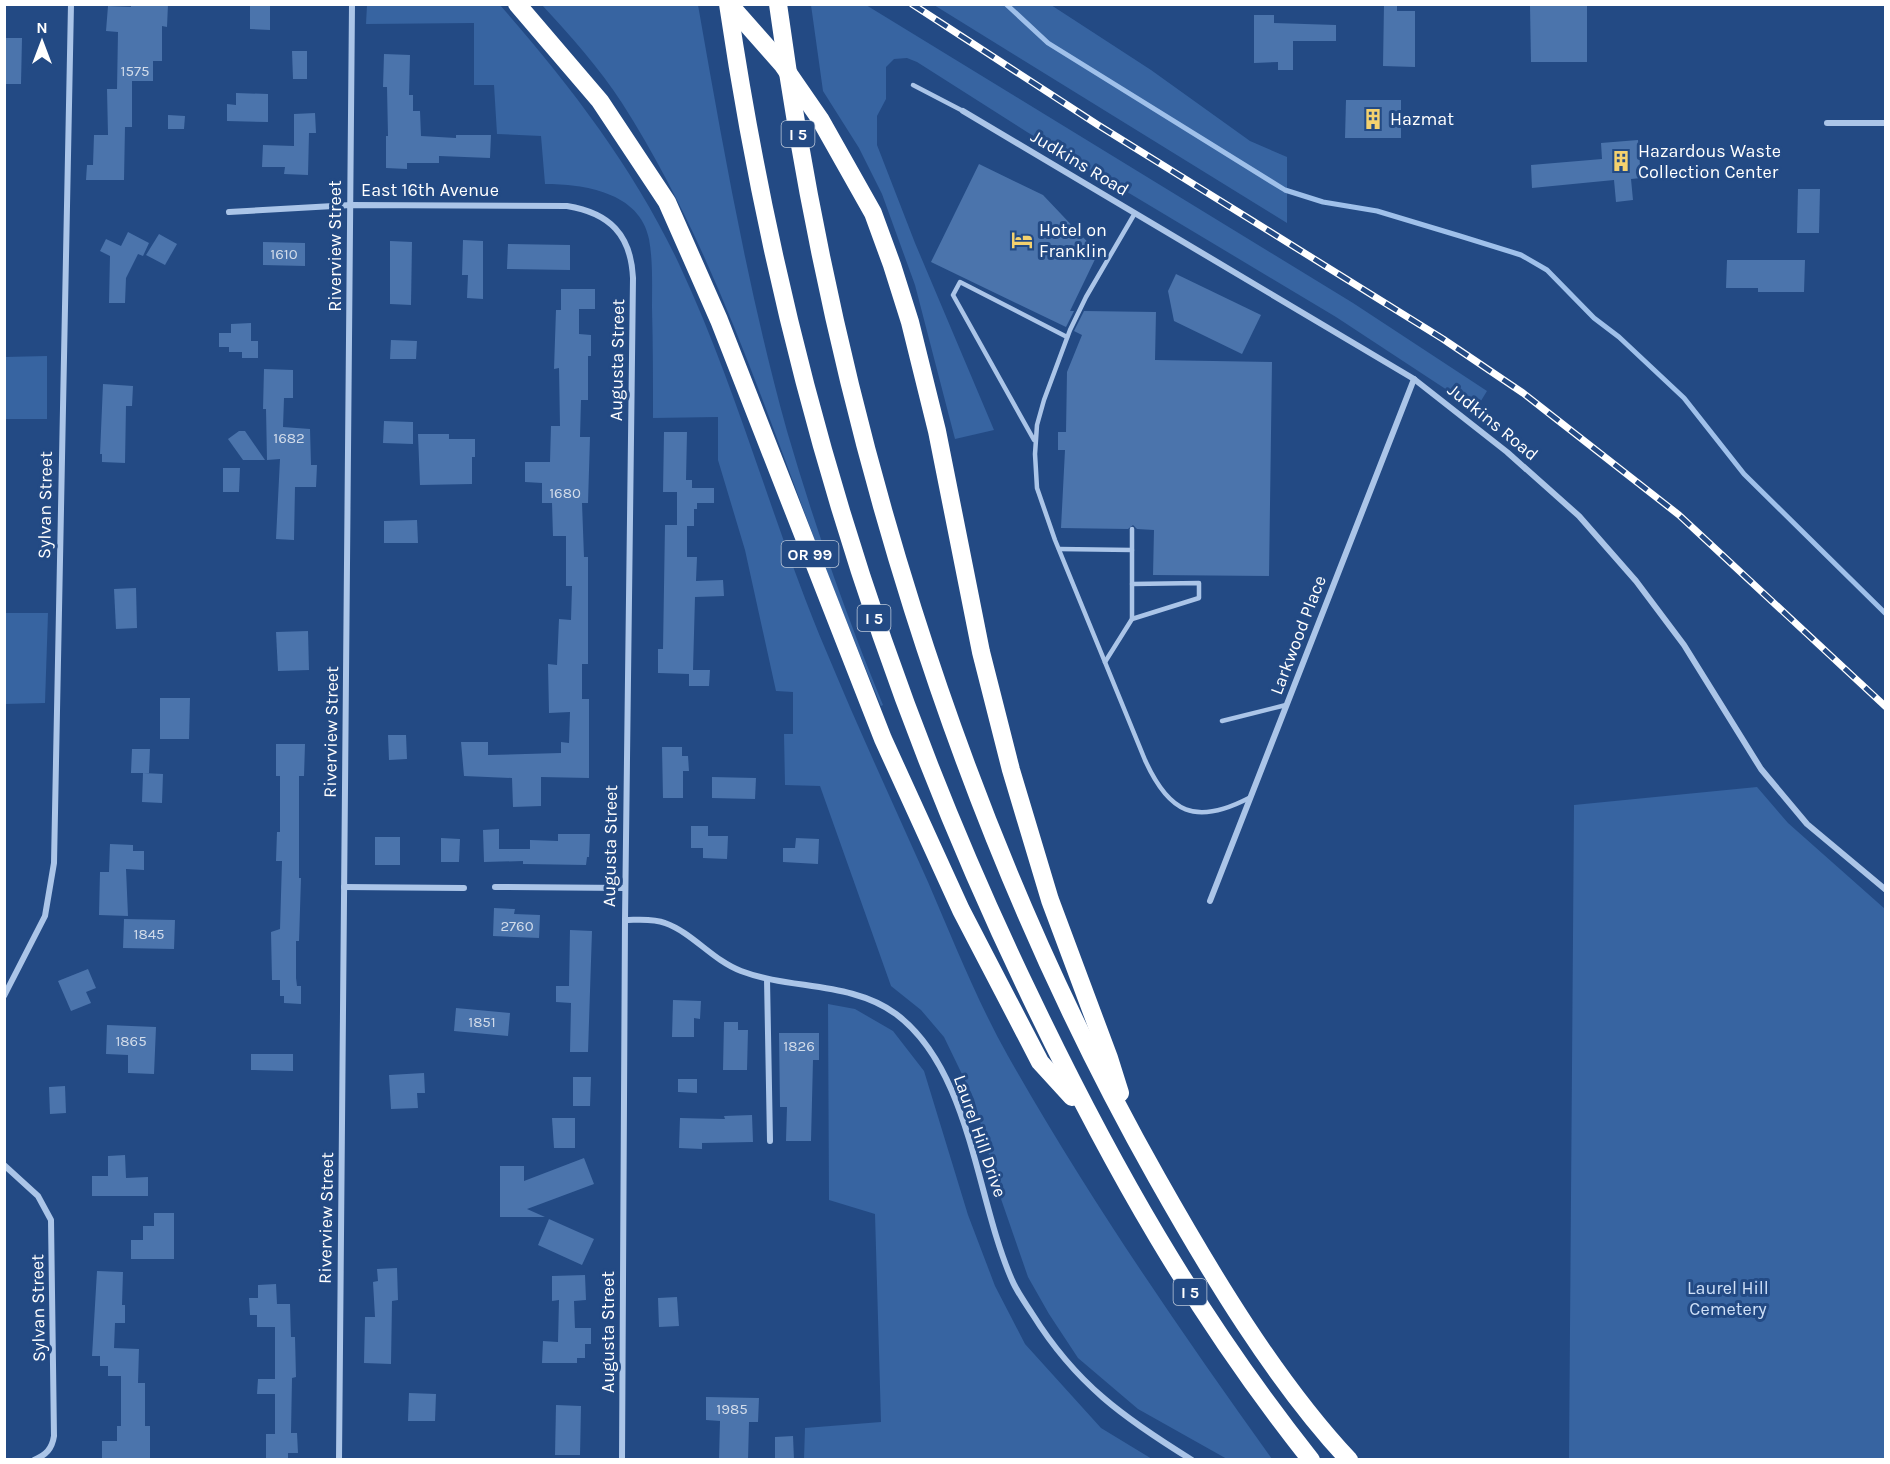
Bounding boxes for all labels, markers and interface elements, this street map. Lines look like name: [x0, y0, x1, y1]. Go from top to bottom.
north arrow: [12, 12, 72, 72]
text: N: [36, 18, 48, 37]
house number: 1575: [121, 62, 149, 80]
building icon: Hazmat: [1361, 107, 1385, 131]
place label: Hazmat: [1390, 108, 1454, 130]
road number: I 5: [782, 121, 814, 147]
street label: Judkins Road: [1027, 125, 1133, 201]
place label: Hazardous Waste Collection Center: [1638, 140, 1781, 183]
building icon: Hazardous Waste Collection Center: [1609, 149, 1633, 173]
street label: East 16th Avenue: [361, 179, 499, 201]
street label: Riverview Street: [324, 180, 346, 312]
place label: Hotel on Franklin: [1039, 219, 1107, 262]
hotel icon: Hotel on Franklin: [1010, 228, 1034, 252]
house number: 1610: [270, 245, 298, 263]
street label: Augusta Street: [605, 299, 629, 421]
street label: Judkins Road: [1443, 379, 1543, 465]
house number: 1682: [273, 429, 305, 447]
street label: Sylvan Street: [33, 451, 57, 559]
house number: 1680: [549, 484, 581, 502]
road number: OR 99: [782, 541, 838, 567]
street label: Larkwood Place: [1265, 572, 1331, 698]
road number: I 5: [858, 605, 890, 631]
street label: Riverview Street: [319, 666, 343, 798]
street label: Augusta Street: [598, 785, 622, 907]
house number: 2760: [500, 917, 534, 935]
house number: 1845: [133, 925, 165, 943]
house number: 1851: [468, 1013, 496, 1031]
house number: 1865: [115, 1032, 147, 1050]
house number: 1826: [783, 1037, 815, 1055]
street label: Laurel Hill Drive: [949, 1072, 1011, 1200]
street label: Riverview Street: [314, 1152, 338, 1284]
street label: Sylvan Street: [26, 1254, 50, 1362]
street label: Augusta Street: [597, 1271, 619, 1393]
park label: Laurel Hill Cemetery: [1687, 1277, 1769, 1320]
road number: I 5: [1174, 1279, 1206, 1305]
house number: 1985: [716, 1400, 748, 1418]

